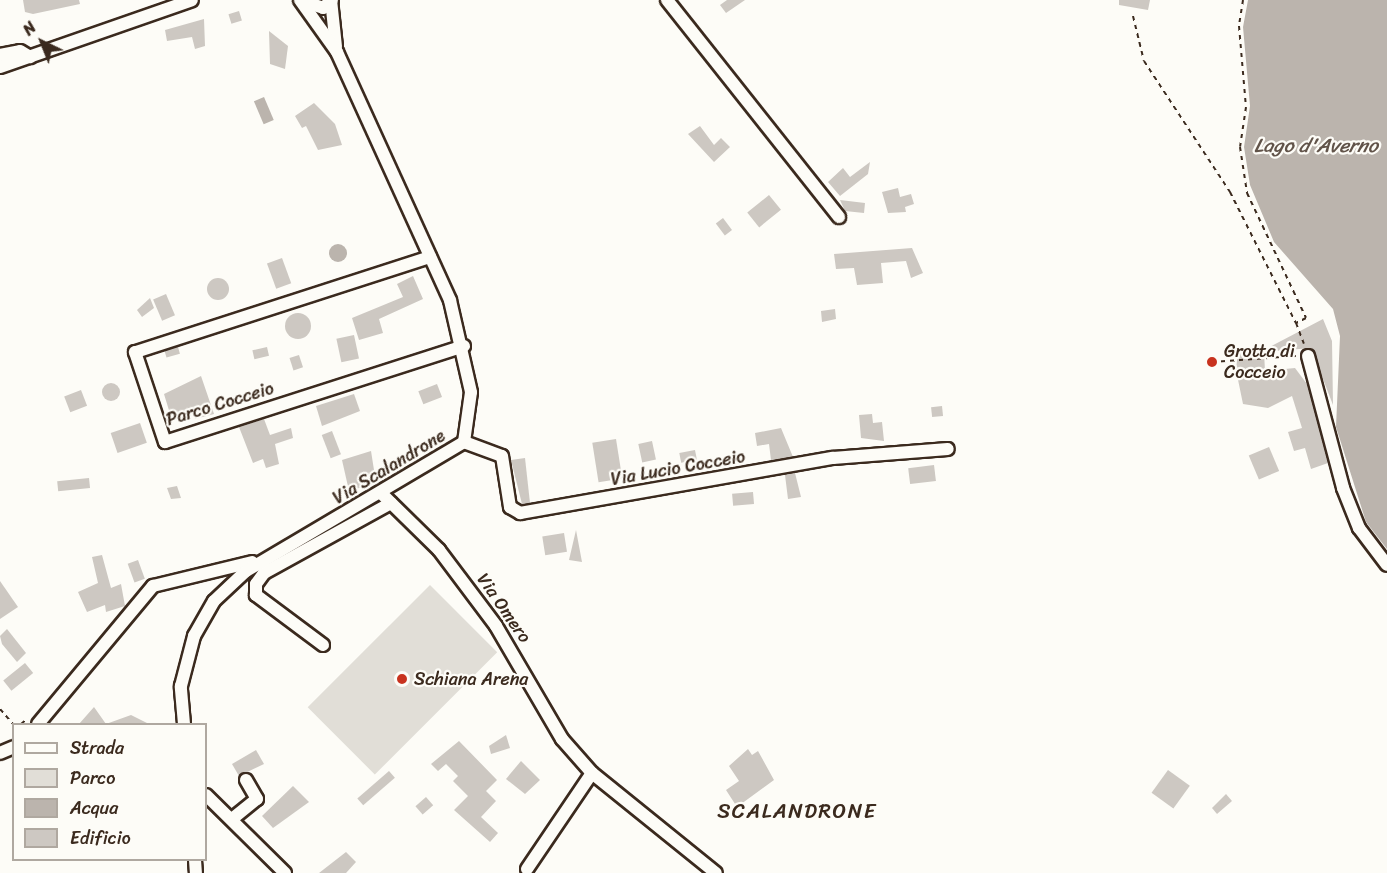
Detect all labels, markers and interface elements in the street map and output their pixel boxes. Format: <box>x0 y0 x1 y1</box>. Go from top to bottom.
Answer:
north arrow <box>12 12 72 72</box>
text: N <box>15 14 43 43</box>
water label: Lago d'Averno <box>1254 133 1378 157</box>
place label: Grotta di Cocceio <box>1224 341 1295 384</box>
marker: Grotta di Cocceio <box>1205 355 1219 369</box>
street label: Parco Cocceio <box>163 377 277 431</box>
street label: Via Scalandrone <box>329 425 449 509</box>
street label: Via Lucio Cocceio <box>609 446 747 490</box>
street label: Via Omero <box>472 569 536 647</box>
place label: Schiana Arena <box>414 668 528 690</box>
marker: Schiana Arena <box>395 672 409 686</box>
legend <box>12 723 207 861</box>
text: Strada <box>70 732 124 764</box>
text: Parco <box>70 762 115 794</box>
text: Acqua <box>70 792 118 824</box>
district label: SCALANDRONE <box>717 798 877 824</box>
text: Edificio <box>70 822 131 854</box>

